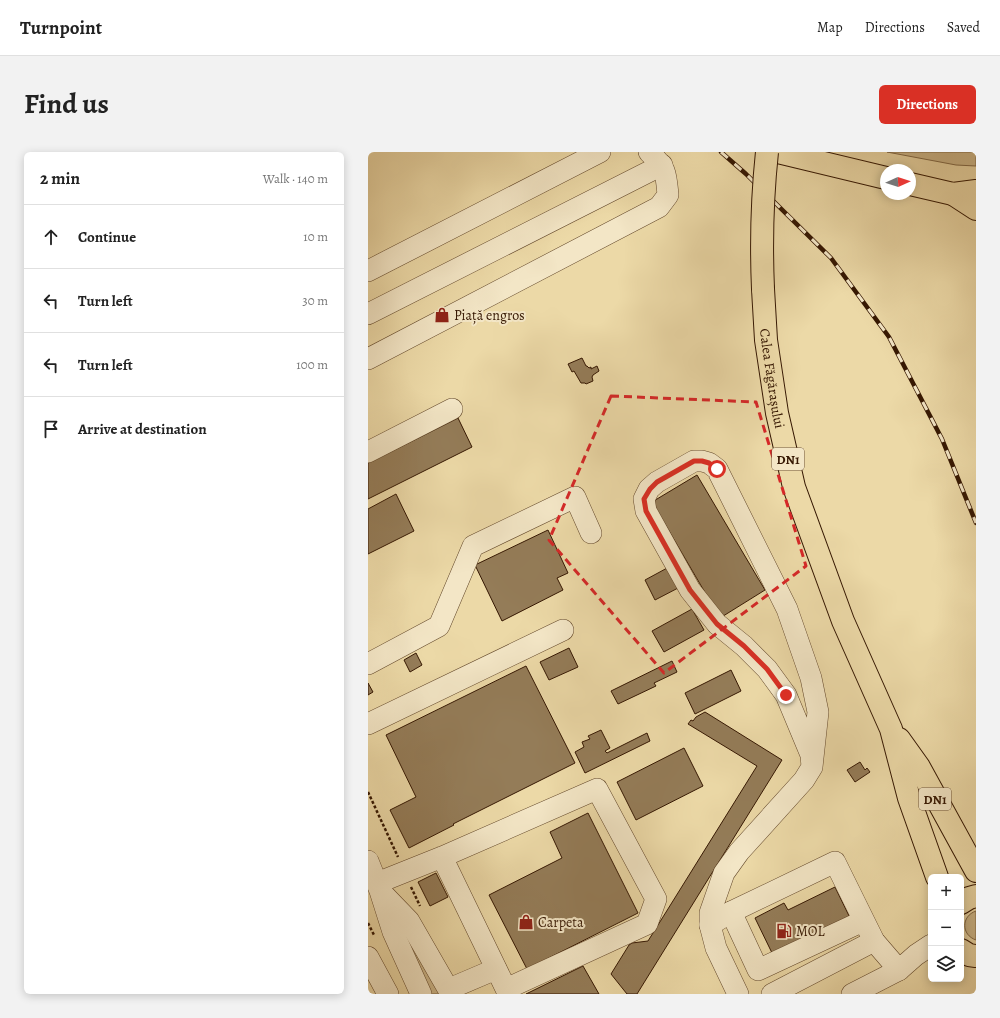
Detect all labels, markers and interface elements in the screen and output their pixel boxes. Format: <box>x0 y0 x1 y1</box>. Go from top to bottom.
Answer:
text: Turnpoint <box>20 15 102 41</box>
text: Map <box>817 18 843 37</box>
text: Directions <box>865 18 925 37</box>
text: Saved <box>947 18 980 37</box>
text: Find us <box>24 85 109 123</box>
button: Directions <box>879 85 976 124</box>
north arrow <box>880 164 916 200</box>
text: 2 min <box>40 167 80 190</box>
text: Walk · 140 m <box>263 170 328 187</box>
icon: ahead <box>40 226 62 248</box>
text: Continue <box>78 227 136 247</box>
text: 10 m <box>303 228 328 245</box>
icon: left <box>40 290 62 312</box>
text: Turn left <box>78 291 133 311</box>
text: 30 m <box>302 292 328 309</box>
shop icon: Piață engros <box>433 306 451 324</box>
place label: Piață engros <box>454 306 525 325</box>
street label: Calea Făgărașului <box>756 328 790 430</box>
icon: left <box>40 354 62 376</box>
text: Turn left <box>78 355 133 375</box>
text: 100 m <box>296 356 328 373</box>
icon: arrive <box>40 418 62 440</box>
text: Arrive at destination <box>78 419 207 439</box>
road number: DN1 <box>772 448 804 470</box>
route start <box>708 460 726 478</box>
route end <box>777 686 795 704</box>
road number: DN1 <box>919 788 951 810</box>
map controls <box>928 874 964 982</box>
button: + <box>928 874 964 910</box>
button: − <box>928 910 964 946</box>
shop icon: Carpeta <box>517 913 535 931</box>
place label: Carpeta <box>538 913 584 932</box>
fuel station icon: MOL <box>775 922 793 940</box>
place label: MOL <box>796 922 825 941</box>
button: layers <box>928 946 964 982</box>

